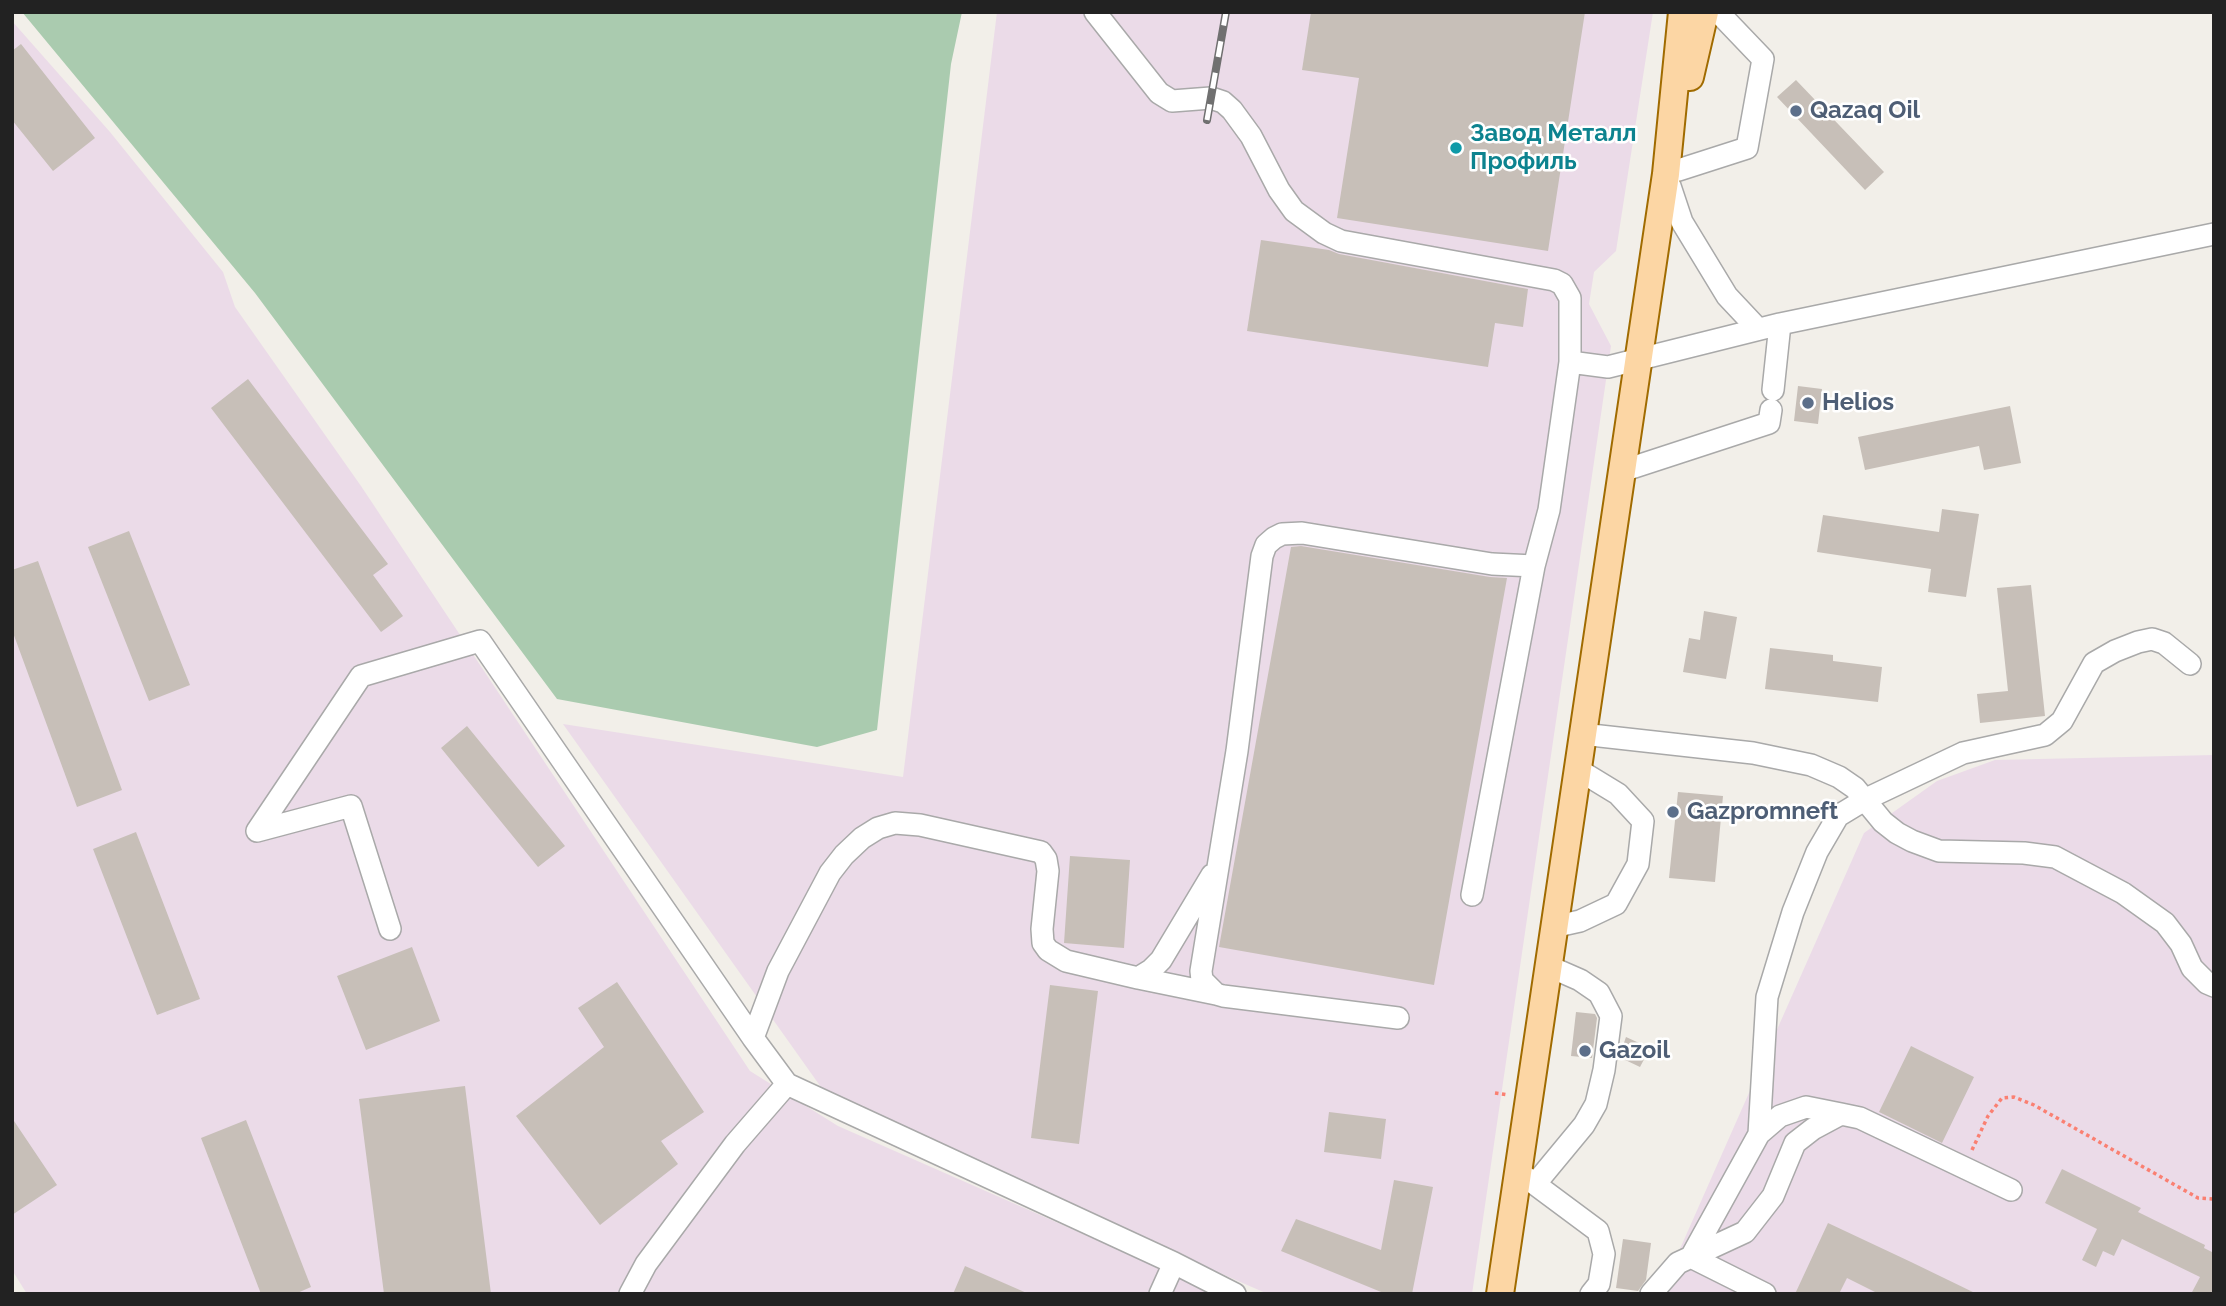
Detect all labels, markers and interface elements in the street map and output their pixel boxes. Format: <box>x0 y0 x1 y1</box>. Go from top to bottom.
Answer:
place label: Qazaq Oil <box>1810 97 1920 125</box>
marker: Qazaq Oil <box>1788 103 1804 119</box>
place label: Завод Металл Профиль <box>1470 120 1636 176</box>
marker: Завод Металл Профиль <box>1448 140 1464 156</box>
place label: Helios <box>1822 389 1894 417</box>
marker: Helios <box>1800 395 1816 411</box>
place label: Gazpromneft <box>1687 798 1838 826</box>
marker: Gazpromneft <box>1665 804 1681 820</box>
place label: Gazoil <box>1599 1037 1670 1065</box>
marker: Gazoil <box>1577 1043 1593 1059</box>

